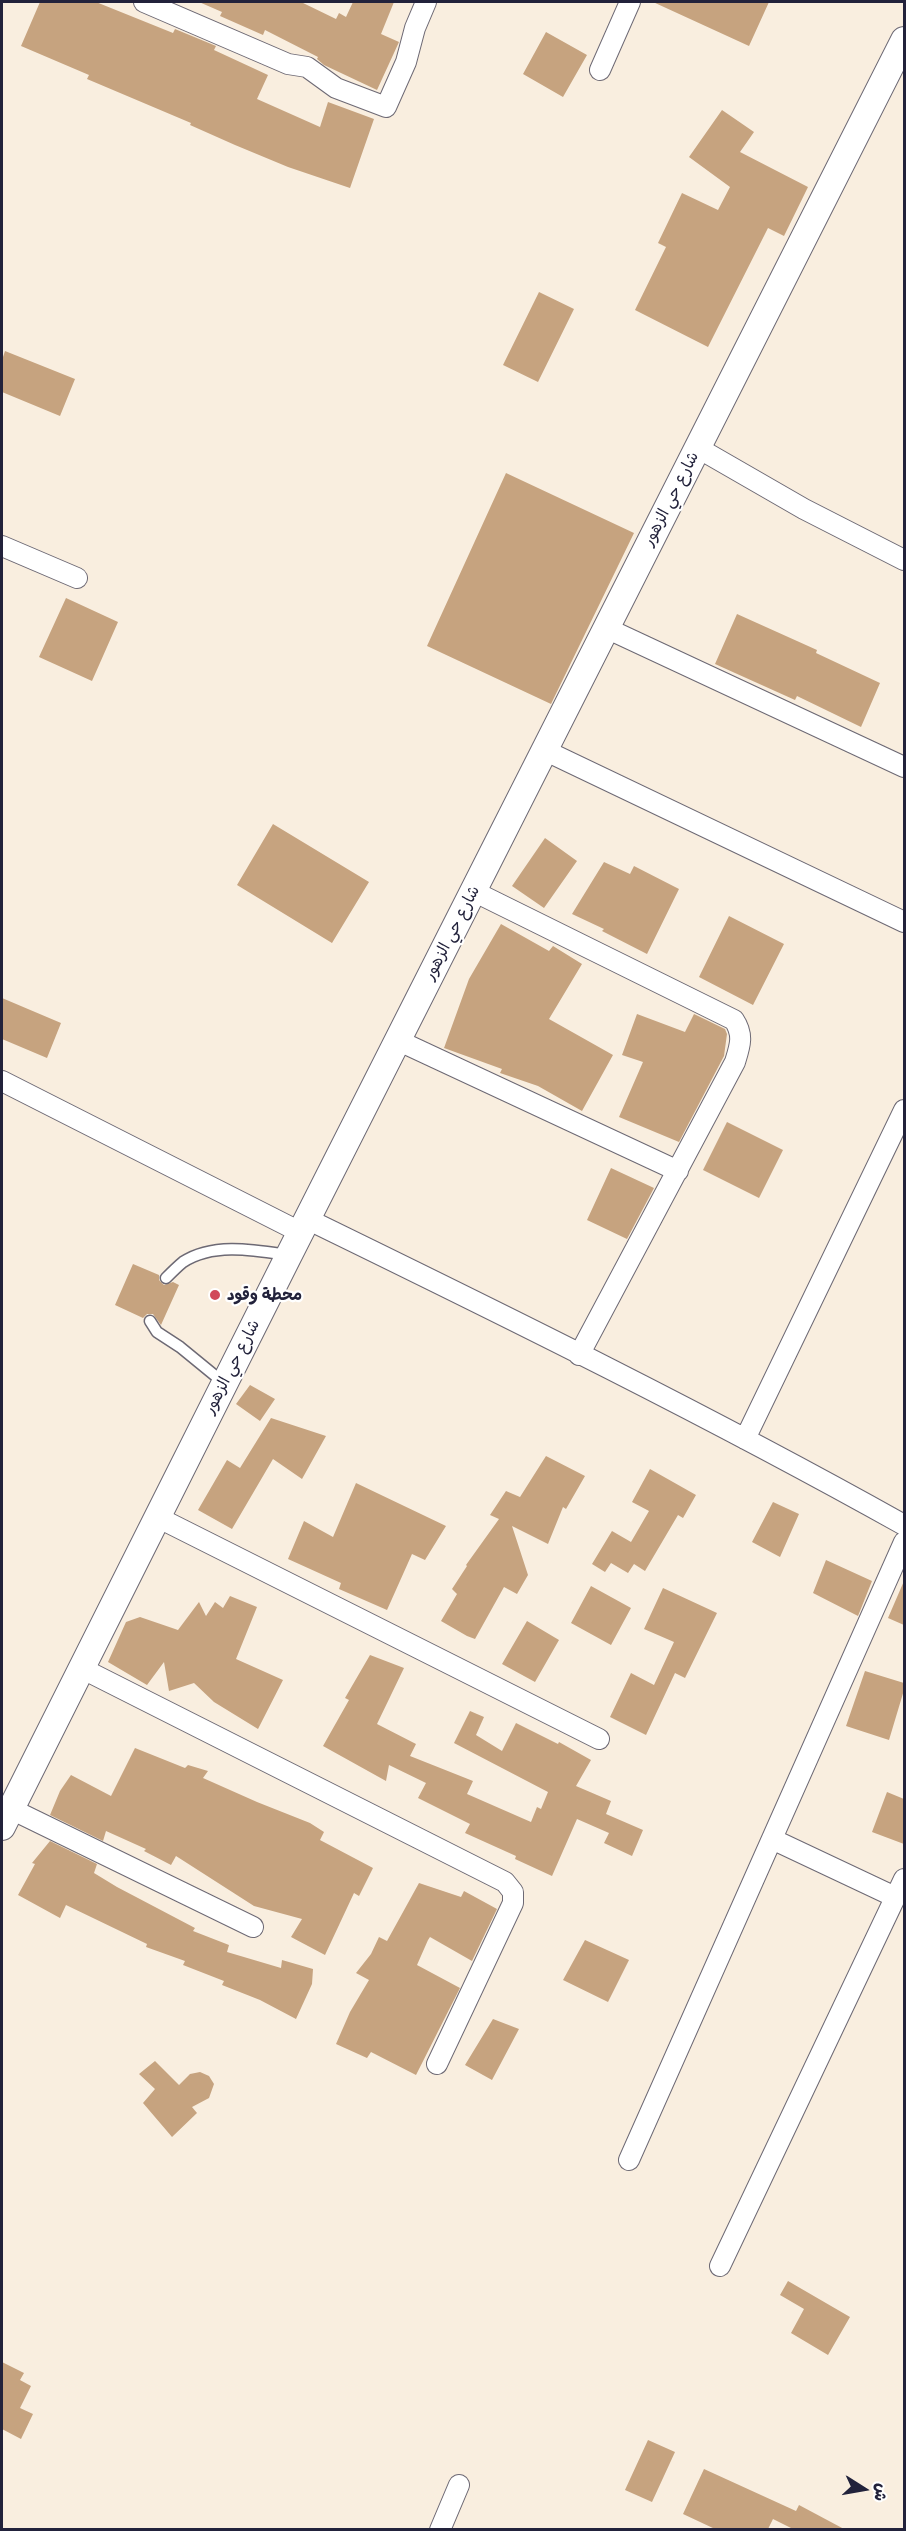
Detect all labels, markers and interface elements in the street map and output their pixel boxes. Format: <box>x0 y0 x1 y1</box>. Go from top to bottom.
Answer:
street label: شارع حي الزهور <box>639 448 703 550</box>
street label: شارع حي الزهور <box>420 882 484 984</box>
place label: محطة وقود <box>227 1285 302 1305</box>
marker: محطة وقود <box>208 1288 222 1302</box>
street label: شارع حي الزهور <box>200 1316 264 1418</box>
north arrow <box>834 2459 894 2519</box>
text: ش <box>870 2482 893 2503</box>

